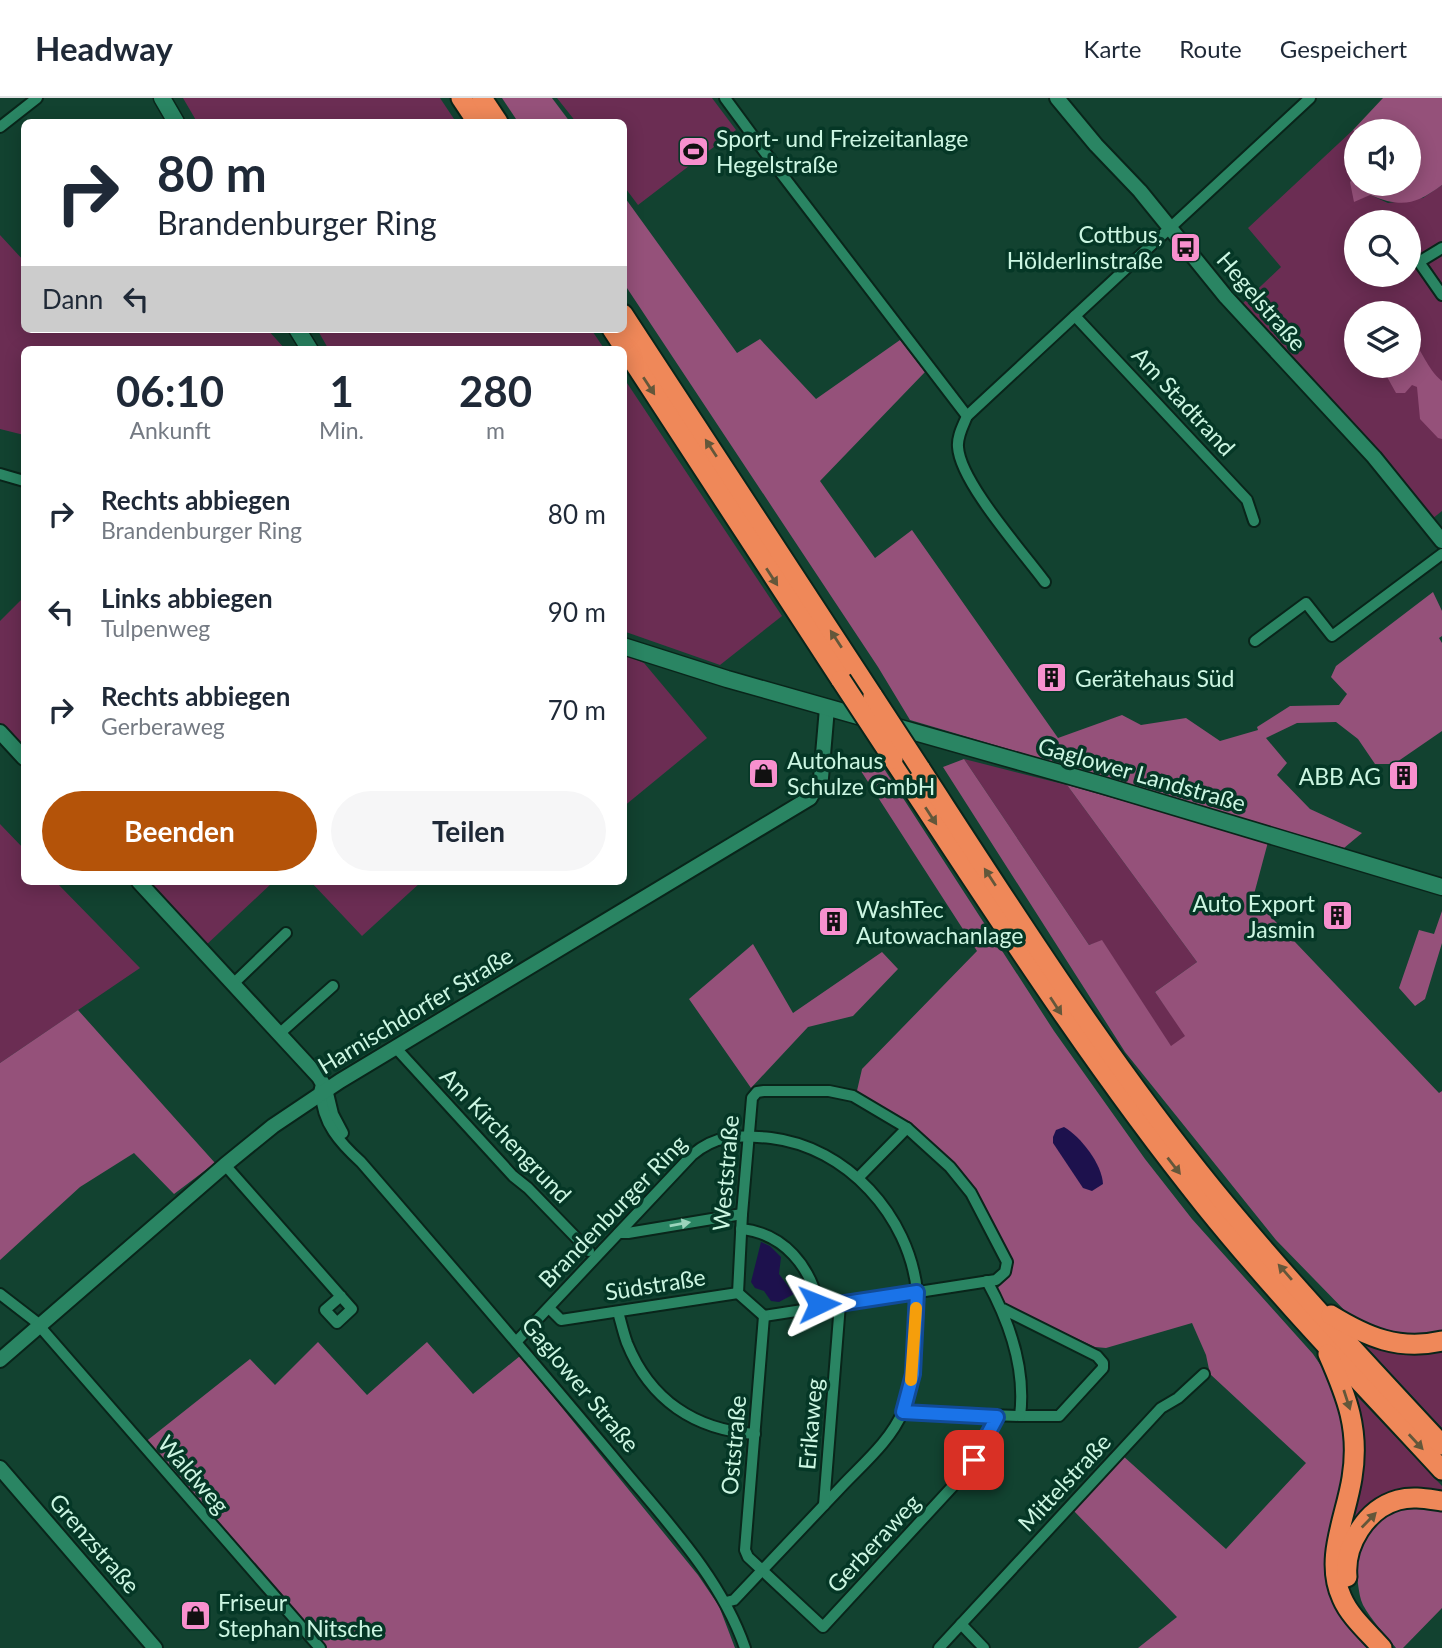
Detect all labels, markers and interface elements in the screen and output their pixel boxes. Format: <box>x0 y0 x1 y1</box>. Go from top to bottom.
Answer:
text: Headway <box>35 28 173 68</box>
text: Karte <box>1084 34 1141 63</box>
text: Route <box>1179 34 1242 63</box>
text: Gespeichert <box>1280 34 1407 63</box>
map controls <box>1344 119 1421 378</box>
button: sound <box>1344 119 1421 196</box>
place label: Sport- und Freizeitanlage Hegelstraße <box>716 124 968 178</box>
sports icon: Sport- und Freizeitanlage Hegelstraße <box>676 134 710 168</box>
text: 80 m <box>157 144 267 202</box>
icon: right <box>42 147 133 238</box>
text: Brandenburger Ring <box>157 203 437 242</box>
button: search <box>1344 210 1421 287</box>
place label: Cottbus, Hölderlinstraße <box>1007 220 1163 274</box>
bus stop icon: Cottbus, Hölderlinstraße <box>1169 230 1203 264</box>
street label: Hegelstraße <box>1211 246 1313 356</box>
icon: left <box>117 280 155 318</box>
text: Dann <box>42 283 103 315</box>
button: layers <box>1344 301 1421 378</box>
street label: Am Stadtrand <box>1127 341 1241 461</box>
text: 06:10 <box>116 366 224 416</box>
text: 1 <box>329 366 354 416</box>
text: 280 <box>459 366 532 416</box>
one-way arrow <box>642 376 655 396</box>
text: Ankunft <box>129 416 211 444</box>
text: Min. <box>319 416 364 444</box>
text: m <box>486 416 505 444</box>
one-way arrow <box>704 439 718 457</box>
text: Rechts abbiegen <box>101 484 290 516</box>
icon: right <box>42 495 80 533</box>
text: 80 m <box>548 498 606 530</box>
text: Brandenburger Ring <box>101 516 302 544</box>
one-way arrow <box>766 567 779 587</box>
text: Links abbiegen <box>101 582 273 614</box>
icon: left <box>42 593 80 631</box>
text: 90 m <box>548 596 606 628</box>
text: Tulpenweg <box>101 614 210 642</box>
one-way arrow <box>829 629 842 648</box>
building icon: Gerätehaus Süd <box>1035 661 1069 695</box>
place label: Gerätehaus Süd <box>1075 664 1235 692</box>
text: Rechts abbiegen <box>101 680 290 712</box>
icon: right <box>42 691 80 729</box>
text: 70 m <box>548 694 606 726</box>
text: Gerberaweg <box>101 712 225 740</box>
street label: Gaglower Landstraße <box>1035 731 1249 817</box>
place label: Autohaus Schulze GmbH <box>787 746 935 800</box>
shop icon: Autohaus Schulze GmbH <box>747 756 781 790</box>
building icon: ABB AG <box>1387 759 1421 793</box>
place label: ABB AG <box>1299 762 1381 790</box>
button: Beenden <box>42 791 317 871</box>
button: Teilen <box>331 791 606 871</box>
one-way arrow <box>924 806 937 825</box>
one-way arrow <box>984 867 997 887</box>
place label: Auto Export Jasmin <box>1192 889 1316 943</box>
place label: WashTec Autowachanlage <box>856 895 1023 949</box>
building icon: Auto Export Jasmin <box>1321 899 1355 933</box>
building icon: WashTec Autowachanlage <box>816 905 850 939</box>
street label: Harnischdorfer Straße <box>312 941 518 1079</box>
one-way arrow <box>1049 996 1062 1015</box>
street label: Am Kirchengrund <box>435 1062 577 1208</box>
street label: Weststraße <box>706 1114 744 1232</box>
street label: Brandenburger Ring <box>532 1129 692 1293</box>
one-way arrow <box>1167 1156 1182 1174</box>
one-way arrow <box>669 1218 691 1229</box>
street label: Südstraße <box>603 1262 707 1306</box>
one-way arrow <box>1277 1263 1293 1281</box>
position arrow <box>782 1267 856 1341</box>
street label: Gaglower Straße <box>516 1311 646 1457</box>
street label: Erikaweg <box>792 1377 828 1471</box>
one-way arrow <box>1342 1390 1353 1411</box>
street label: Oststraße <box>715 1394 751 1496</box>
street label: Mittelstraße <box>1012 1427 1116 1537</box>
street label: Waldweg <box>153 1429 236 1519</box>
pin <box>944 1430 1004 1490</box>
one-way arrow <box>1408 1433 1424 1451</box>
icon: arrive <box>955 1441 993 1479</box>
street label: Grenzstraße <box>44 1487 146 1599</box>
street label: Gerberaweg <box>821 1488 925 1598</box>
one-way arrow <box>1361 1512 1377 1528</box>
place label: Friseur Stephan Nitsche <box>218 1588 383 1642</box>
shop icon: Friseur Stephan Nitsche <box>178 1598 212 1632</box>

